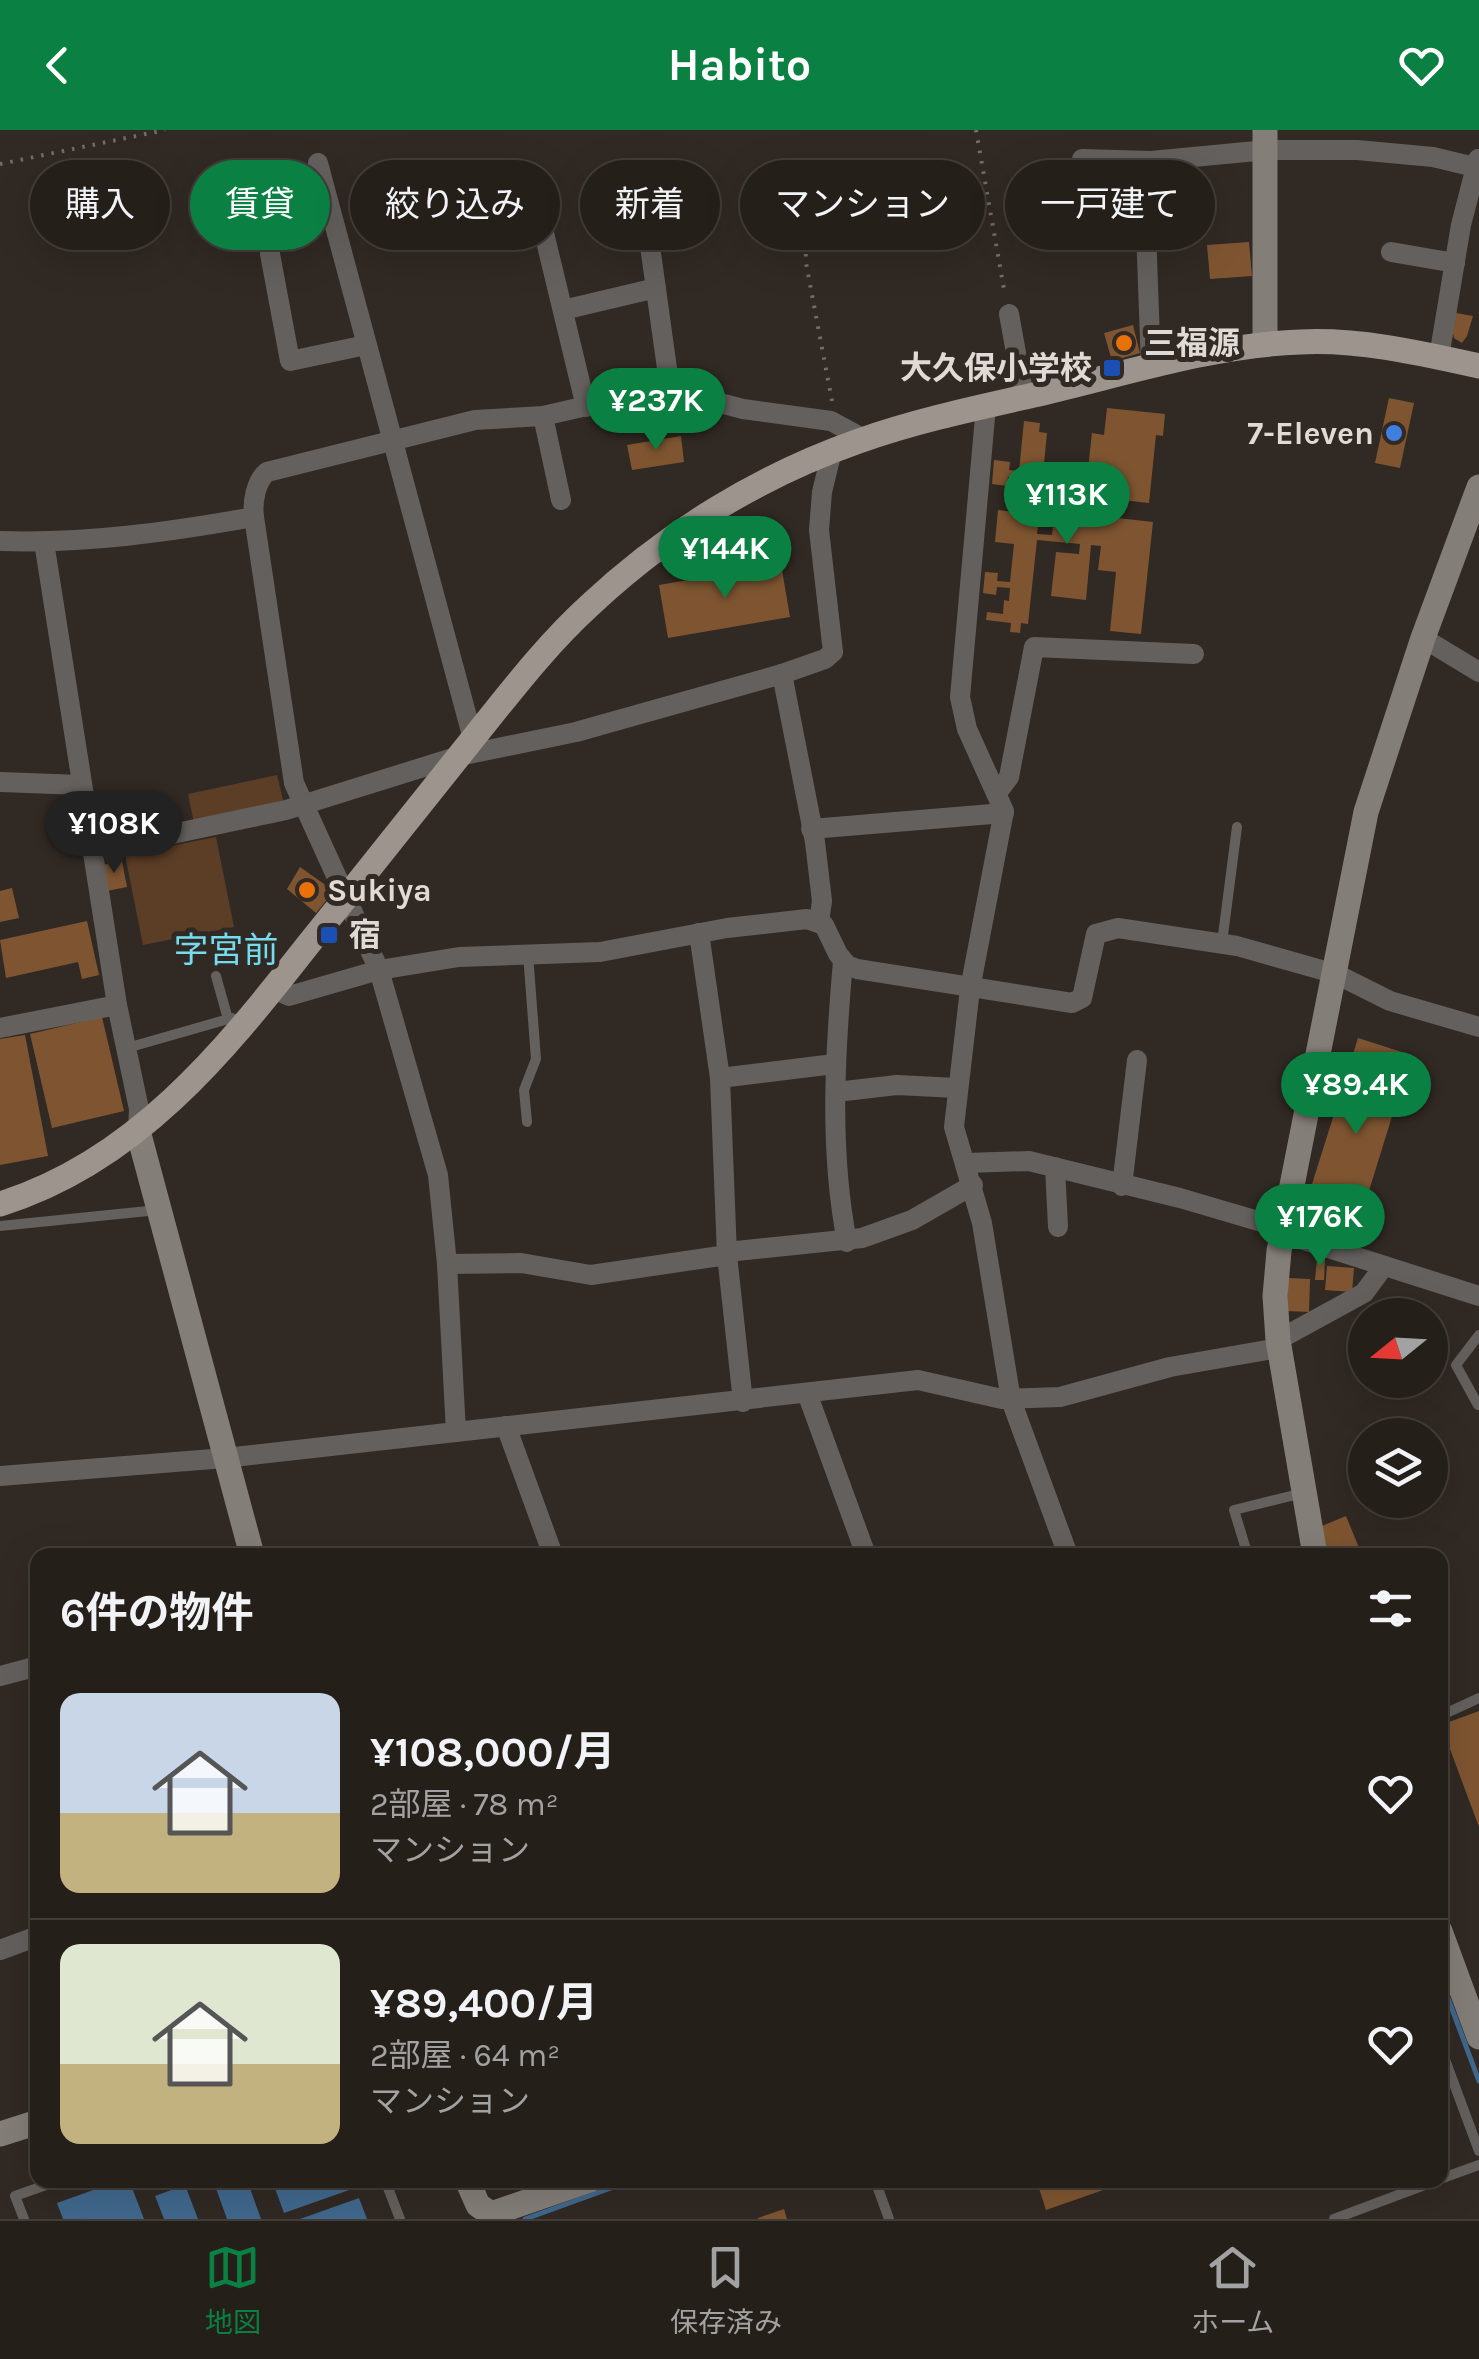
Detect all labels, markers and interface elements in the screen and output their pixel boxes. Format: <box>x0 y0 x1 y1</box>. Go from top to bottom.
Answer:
icon: back <box>30 38 85 93</box>
icon: heart <box>1394 38 1449 93</box>
text: Habito <box>668 39 811 91</box>
chip: 購入 <box>30 160 170 250</box>
chip: 賃貸 <box>190 160 330 250</box>
chip: 絞り込み <box>350 160 560 250</box>
chip: 新着 <box>580 160 720 250</box>
chip: マンション <box>740 160 985 250</box>
chip: 一戸建て <box>1005 160 1215 250</box>
place label: 三福源 <box>1144 325 1240 362</box>
marker: 三福源 <box>1113 332 1135 354</box>
place label: 大久保小学校 <box>900 350 1092 387</box>
marker: 大久保小学校 <box>1101 357 1123 379</box>
pin: ¥237K <box>586 368 726 453</box>
text: ¥237K <box>609 382 703 419</box>
place label: 7-Eleven <box>1247 415 1374 452</box>
marker: 7-Eleven <box>1383 422 1405 444</box>
pin: ¥113K <box>997 462 1137 547</box>
text: ¥113K <box>1026 476 1108 513</box>
pin: ¥144K <box>655 516 795 601</box>
text: ¥144K <box>680 530 770 567</box>
pin: ¥108K <box>44 791 184 876</box>
text: ¥108K <box>68 805 160 842</box>
place label: Sukiya <box>327 872 432 909</box>
marker: Sukiya <box>296 879 318 901</box>
place label: 宿 <box>349 917 381 954</box>
marker: 宿 <box>318 924 340 946</box>
district label: 字宮前 <box>173 930 279 971</box>
pin: ¥89.4K <box>1275 1052 1437 1137</box>
text: ¥89.4K <box>1303 1066 1409 1103</box>
pin: ¥176K <box>1250 1184 1390 1269</box>
text: ¥176K <box>1277 1198 1363 1235</box>
north arrow <box>1348 1298 1448 1398</box>
map controls <box>1348 1298 1448 1518</box>
button: layers <box>1348 1418 1448 1518</box>
icon: filters <box>1363 1581 1418 1636</box>
text: 6件の物件 <box>60 1588 254 1638</box>
text: ¥108,000/月 <box>370 1727 615 1777</box>
icon: home <box>140 1733 260 1853</box>
icon: heart <box>1363 1766 1418 1821</box>
text: 2部屋 · 78 m² <box>370 1786 559 1823</box>
text: マンション <box>370 1832 530 1869</box>
text: ¥89,400/月 <box>370 1978 598 2028</box>
icon: home <box>140 1984 260 2104</box>
icon: heart <box>1363 2017 1418 2072</box>
text: 2部屋 · 64 m² <box>370 2037 560 2074</box>
text: マンション <box>370 2083 530 2120</box>
tab: 地図 <box>205 2240 261 2340</box>
tab: 保存済み <box>670 2240 782 2340</box>
tab: ホーム <box>1191 2240 1274 2340</box>

